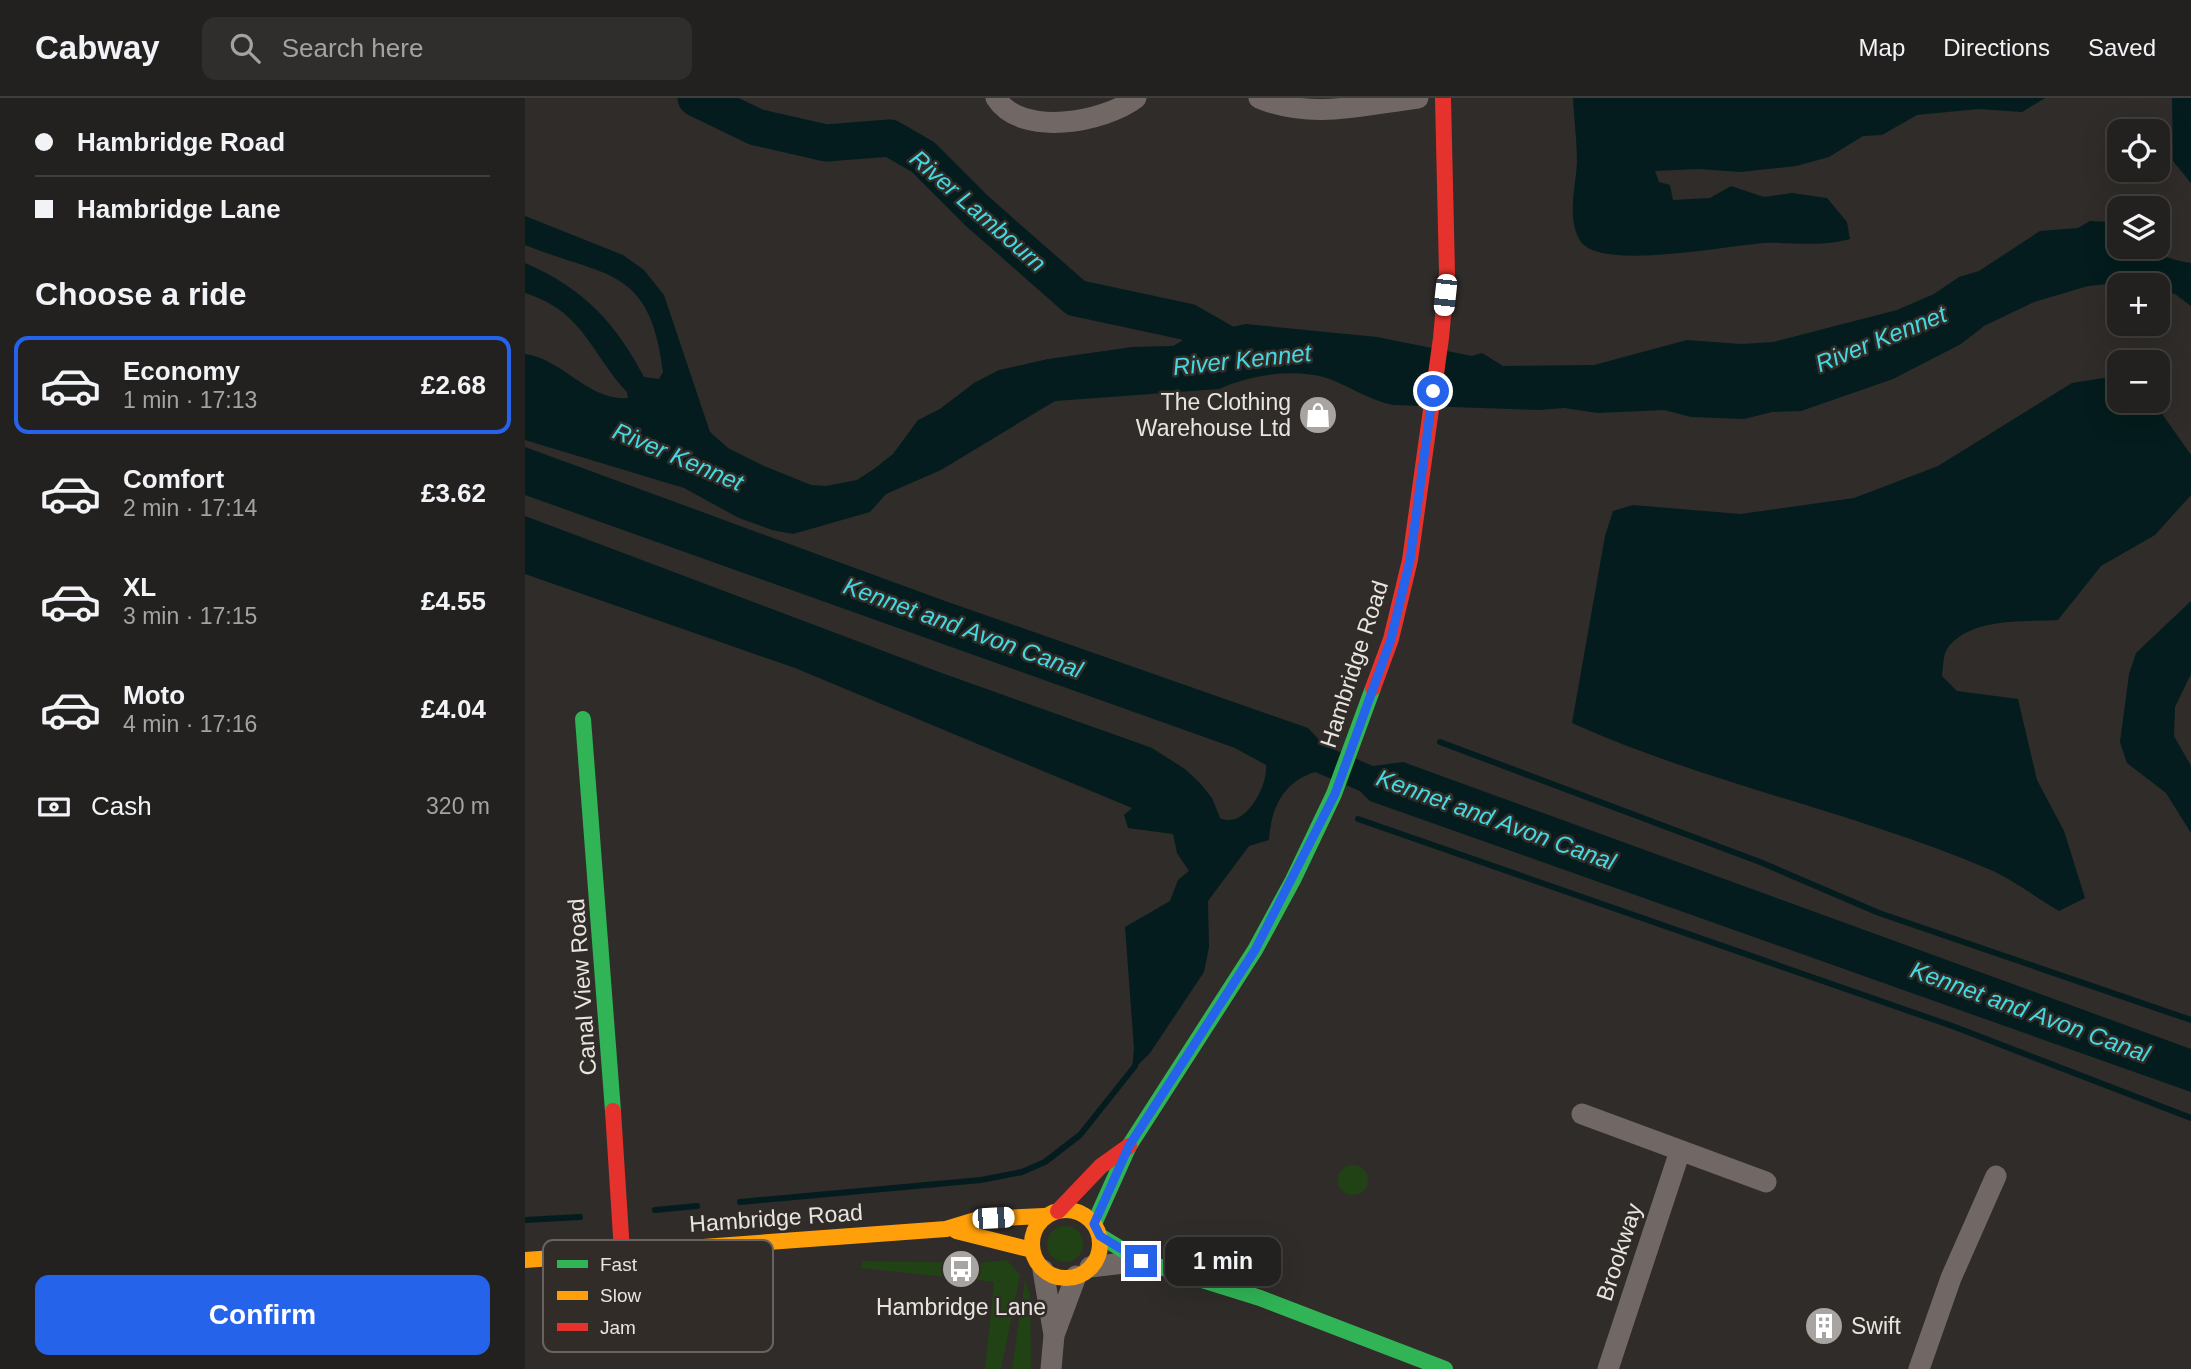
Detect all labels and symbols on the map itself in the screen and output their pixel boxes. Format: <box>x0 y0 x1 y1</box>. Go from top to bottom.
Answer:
water label: River Lambourn <box>905 144 1052 277</box>
car <box>1433 273 1458 317</box>
water label: River Kennet <box>1811 300 1951 377</box>
water label: River Kennet <box>1172 339 1314 380</box>
route start <box>1417 375 1449 407</box>
place label: The Clothing Warehouse Ltd <box>1136 389 1291 441</box>
shop icon: The Clothing Warehouse Ltd <box>1297 394 1339 436</box>
water label: River Kennet <box>609 417 749 497</box>
water label: Kennet and Avon Canal <box>840 572 1087 684</box>
street label: Hambridge Road <box>1315 577 1393 751</box>
water label: Kennet and Avon Canal <box>1373 764 1620 876</box>
street label: Canal View Road <box>563 898 601 1076</box>
water label: Kennet and Avon Canal <box>1907 956 2154 1068</box>
street label: Hambridge Road <box>688 1199 864 1237</box>
street label: Brookway <box>1591 1199 1647 1304</box>
car <box>972 1206 1015 1230</box>
callout: 1 min <box>1165 1236 1281 1286</box>
legend <box>543 1240 773 1352</box>
route end <box>1125 1245 1157 1277</box>
bus stop icon: Hambridge Lane <box>940 1248 982 1290</box>
text: Fast <box>600 1254 638 1275</box>
text: Slow <box>600 1285 641 1306</box>
place label: Hambridge Lane <box>876 1294 1046 1320</box>
building icon: Swift <box>1803 1305 1845 1347</box>
place label: Swift <box>1851 1313 1901 1339</box>
text: Jam <box>600 1317 636 1338</box>

